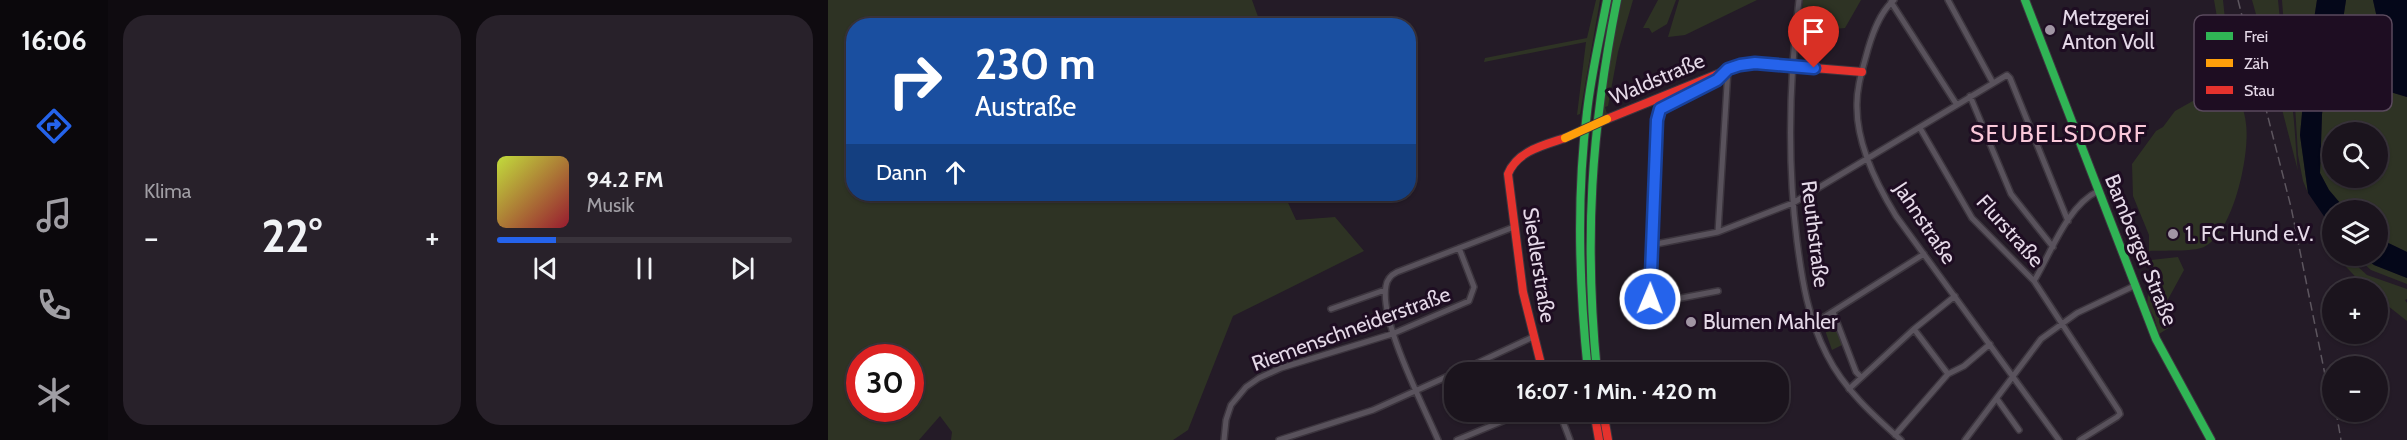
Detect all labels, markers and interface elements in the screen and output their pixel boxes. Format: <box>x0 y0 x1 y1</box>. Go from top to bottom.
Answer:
place label: Metzgerei Anton Voll <box>2062 5 2155 54</box>
pin <box>1788 6 1839 68</box>
icon: arrive <box>1797 15 1830 48</box>
legend <box>2194 15 2392 111</box>
marker: Metzgerei Anton Voll <box>2043 23 2057 37</box>
text: 16:06 <box>21 24 87 57</box>
text: Frei <box>2244 27 2268 46</box>
text: 230 m <box>975 38 1095 90</box>
icon: right <box>876 42 954 120</box>
street label: Waldstraße <box>1606 47 1708 110</box>
text: Zäh <box>2244 54 2269 73</box>
text: Stau <box>2244 81 2275 100</box>
text: Austraße <box>975 90 1076 123</box>
icon: directions <box>33 105 75 147</box>
district label: SEUBELSDORF <box>1970 119 2148 148</box>
map controls <box>2322 122 2388 422</box>
button: search <box>2322 122 2388 188</box>
icon: ahead <box>939 156 972 189</box>
text: Dann <box>876 159 927 186</box>
text: 94.2 FM <box>587 166 664 193</box>
street label: Bamberger Straße <box>2100 171 2183 329</box>
street label: Jahnstraße <box>1888 176 1962 269</box>
text: Klima <box>144 179 191 203</box>
street label: Reuthstraße <box>1797 179 1834 289</box>
street label: Flurstraße <box>1971 189 2049 272</box>
text: Musik <box>587 193 634 217</box>
icon: music <box>33 194 75 236</box>
button: layers <box>2322 200 2388 266</box>
street label: Siedlerstraße <box>1518 206 1561 325</box>
text: 22° <box>261 209 322 263</box>
text: − <box>144 217 159 257</box>
text: + <box>425 217 440 257</box>
place label: 1. FC Hund e.V. <box>2185 221 2314 246</box>
marker: 1. FC Hund e.V. <box>2166 227 2180 241</box>
icon: previous <box>529 252 562 285</box>
icon: pause <box>628 252 661 285</box>
icon: next <box>726 252 759 285</box>
position arrow <box>1618 267 1682 331</box>
button: + <box>2322 278 2388 344</box>
street label: Riemenschneiderstraße <box>1248 281 1454 376</box>
icon: phone <box>33 284 75 326</box>
place label: Blumen Mahler <box>1703 309 1838 334</box>
marker: Blumen Mahler <box>1684 315 1698 329</box>
speed limit sign: 30 <box>846 344 924 422</box>
button: − <box>2322 356 2388 422</box>
icon: climate <box>33 374 75 416</box>
text: 16:07 · 1 Min. · 420 m <box>1516 378 1717 405</box>

